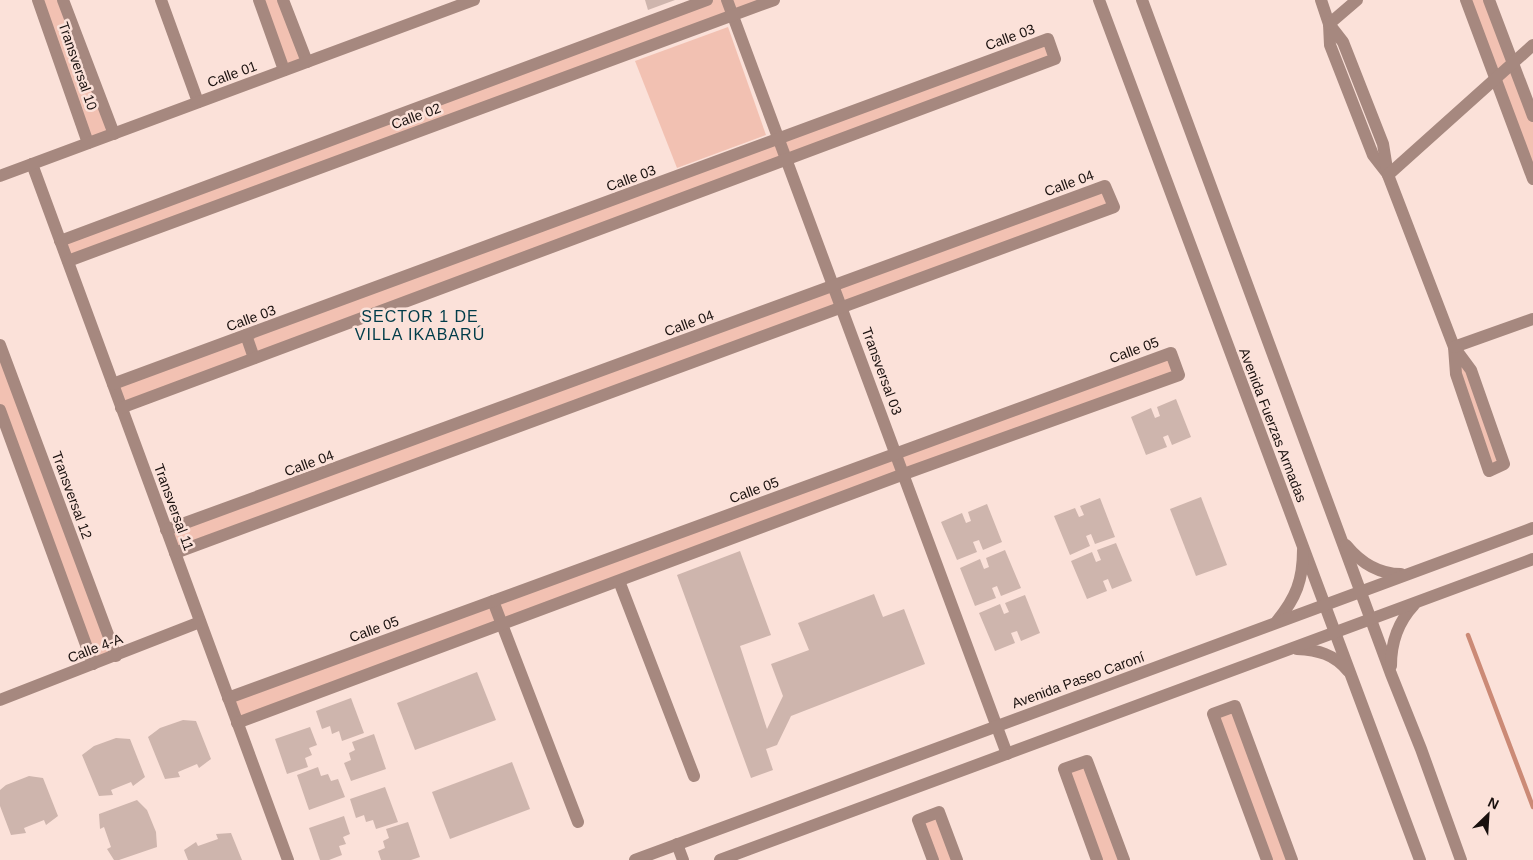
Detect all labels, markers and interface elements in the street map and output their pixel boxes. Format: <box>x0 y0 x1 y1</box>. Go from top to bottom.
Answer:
street label: Transversal 10 <box>55 20 101 112</box>
street label: Calle 03 <box>983 21 1037 53</box>
street label: Calle 01 <box>205 58 259 90</box>
street label: Calle 02 <box>389 100 443 132</box>
street label: Calle 03 <box>604 162 658 194</box>
street label: Calle 04 <box>1042 167 1096 199</box>
street label: Calle 03 <box>224 302 278 334</box>
street label: Calle 04 <box>662 307 716 339</box>
district label: SECTOR 1 DE VILLA IKABARÚ <box>355 308 485 343</box>
street label: Transversal 03 <box>859 325 905 417</box>
street label: Calle 05 <box>1107 334 1161 366</box>
street label: Avenida Fuerzas Armadas <box>1236 346 1310 504</box>
street label: Calle 04 <box>282 447 336 479</box>
street label: Transversal 12 <box>49 449 95 541</box>
street label: Transversal 11 <box>151 461 197 553</box>
street label: Calle 05 <box>727 474 781 506</box>
street label: Calle 05 <box>347 613 401 645</box>
street label: Calle 4-A <box>65 630 125 666</box>
street label: Avenida Paseo Caroní <box>1010 649 1147 711</box>
north arrow <box>1463 790 1513 840</box>
text: N <box>1486 794 1501 813</box>

